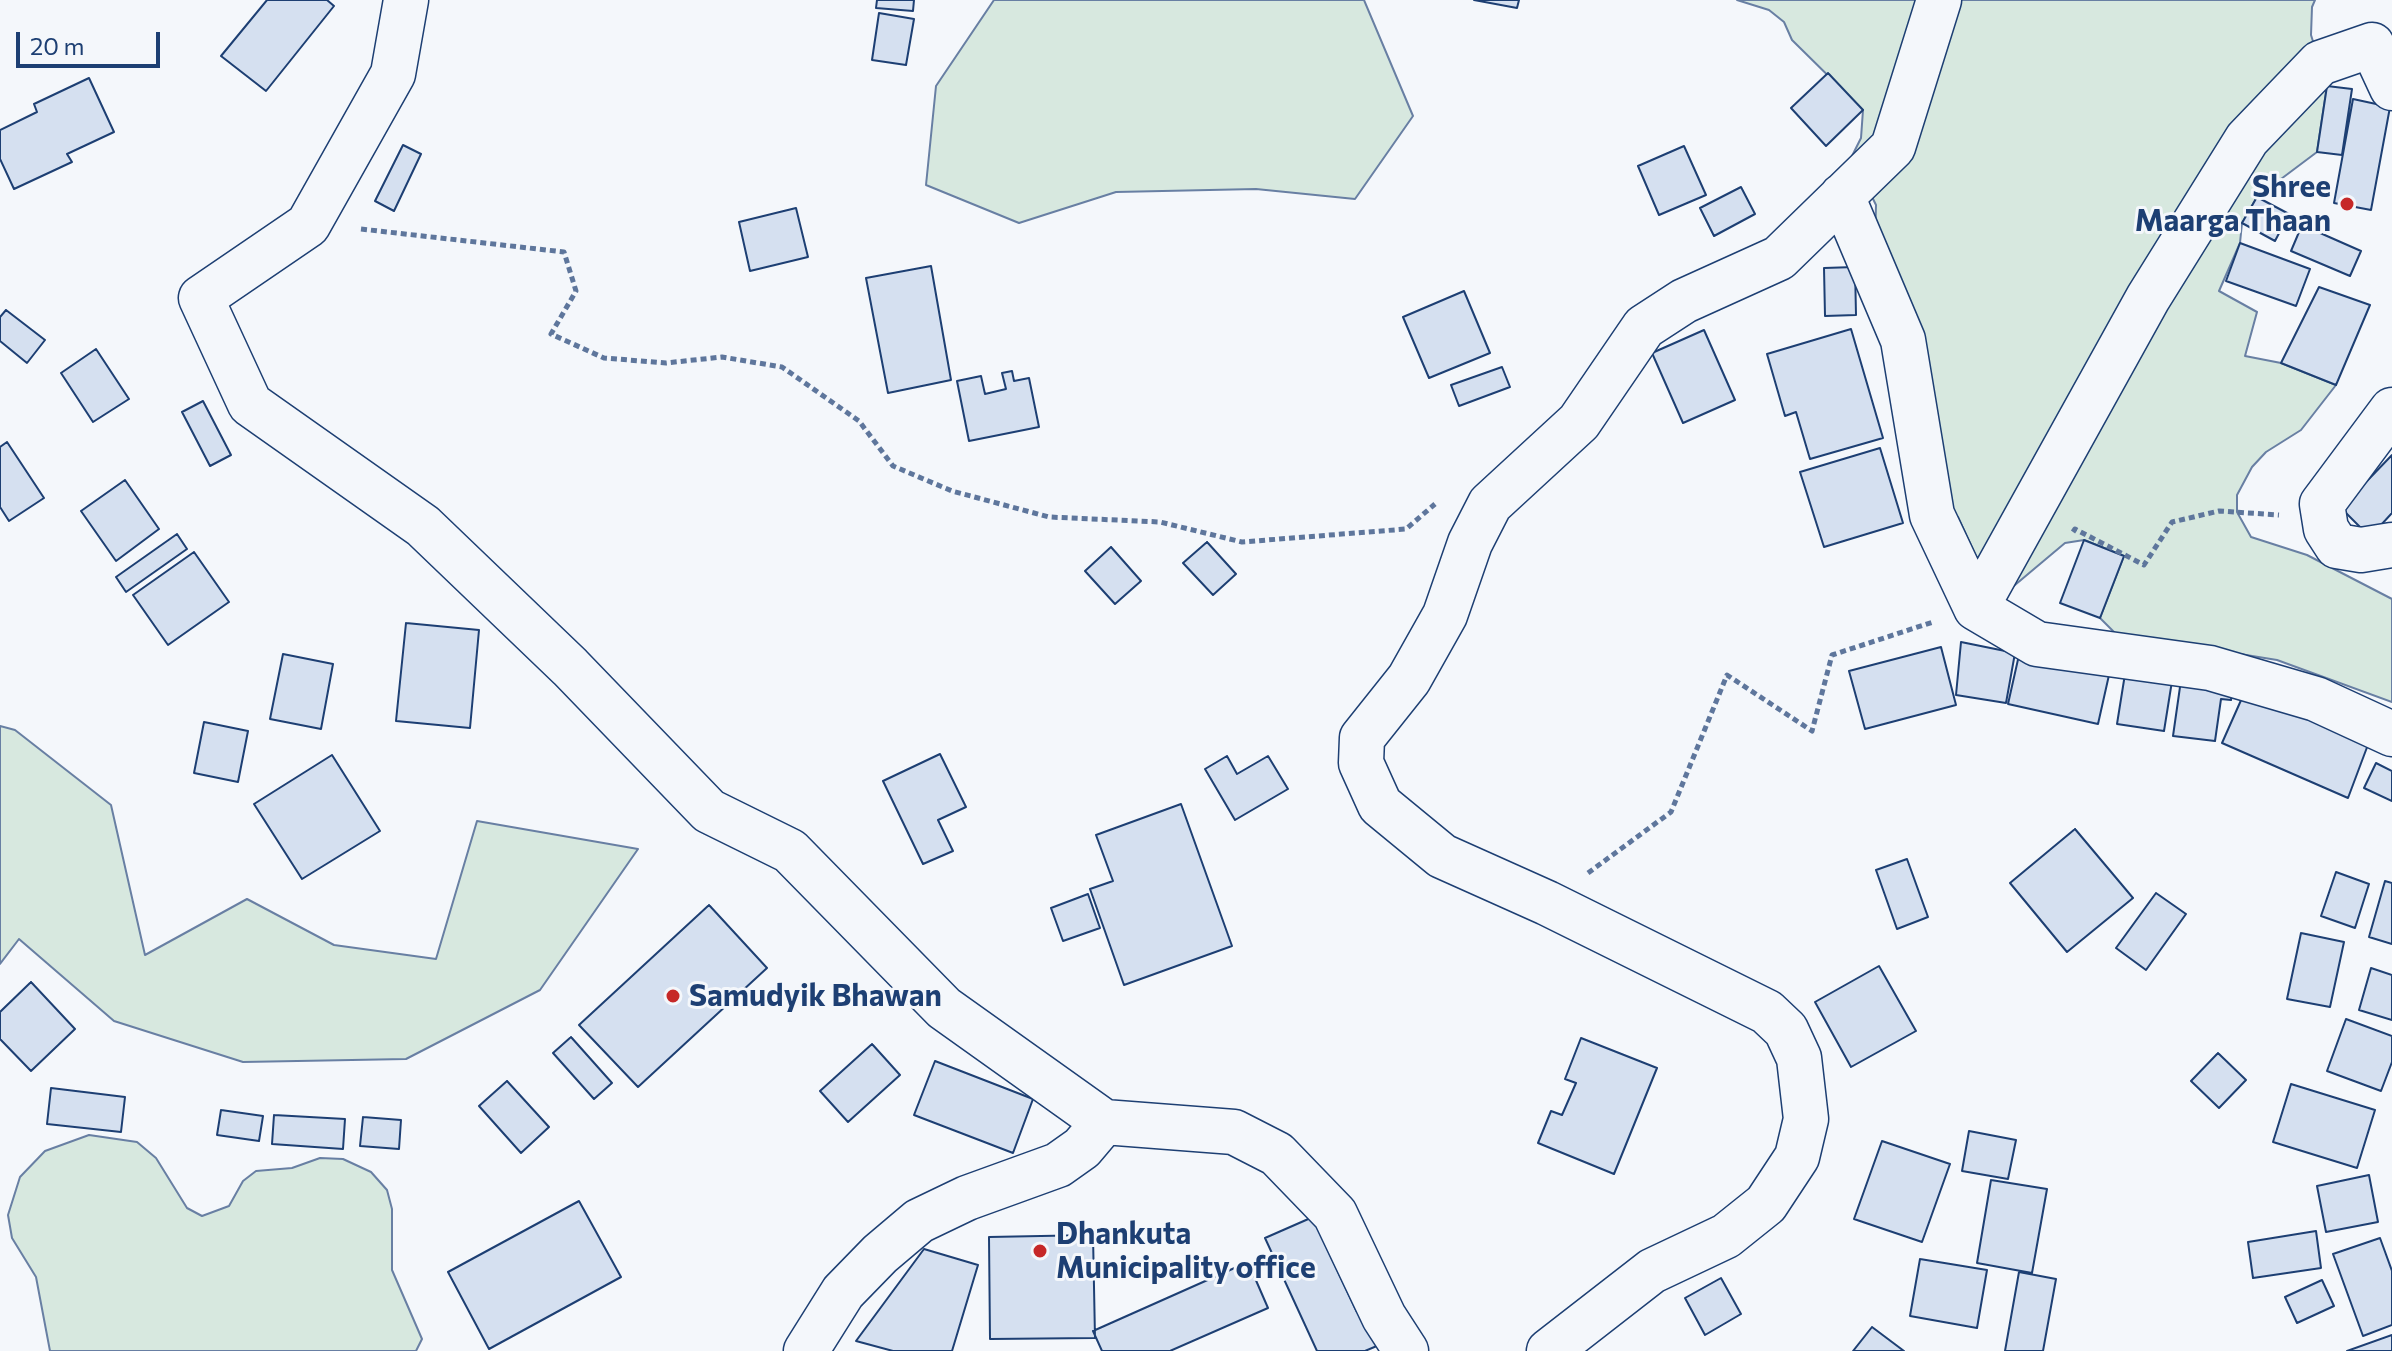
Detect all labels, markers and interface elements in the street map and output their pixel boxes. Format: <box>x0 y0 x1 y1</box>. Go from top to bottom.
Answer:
scale bar <box>20 16 164 66</box>
text: 20 m <box>30 31 84 60</box>
place label: Shree Maarga Thaan <box>2135 169 2331 240</box>
marker: Shree Maarga Thaan <box>2338 195 2356 213</box>
place label: Samudyik Bhawan <box>689 978 942 1014</box>
marker: Samudyik Bhawan <box>664 987 682 1005</box>
place label: Dhankuta Municipality office <box>1056 1216 1316 1286</box>
marker: Dhankuta Municipality office <box>1031 1242 1049 1260</box>

